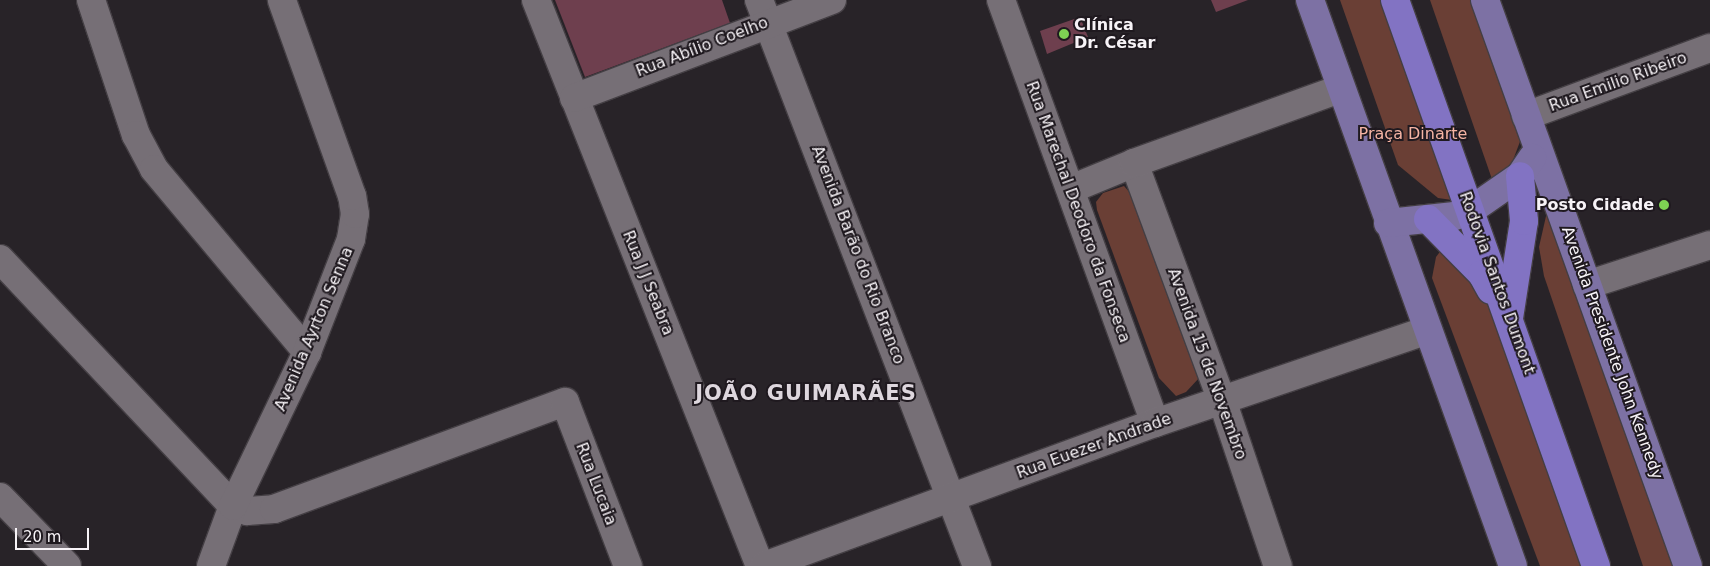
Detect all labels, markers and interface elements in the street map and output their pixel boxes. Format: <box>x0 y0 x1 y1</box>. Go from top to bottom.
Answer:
street label: Rua Abílio Coelho <box>633 13 771 81</box>
place label: Clínica Dr. César <box>1074 15 1155 53</box>
marker: Clínica Dr. César <box>1058 28 1070 40</box>
street label: Rua Emilio Ribeiro <box>1546 48 1690 116</box>
street label: Rua Marechal Deodoro da Fonseca <box>1022 79 1134 345</box>
park label: Praça Dinarte <box>1359 124 1467 144</box>
street label: Avenida Barão do Rio Branco <box>807 143 909 367</box>
street label: Rodovia Santos Dumont <box>1455 189 1539 377</box>
place label: Posto Cidade <box>1536 195 1654 215</box>
marker: Posto Cidade <box>1658 199 1670 211</box>
street label: Avenida Presidente John Kennedy <box>1557 224 1667 482</box>
street label: Rua J J Seabra <box>618 228 678 338</box>
street label: Avenida Ayrton Senna <box>271 244 357 414</box>
street label: Avenida 15 de Novembro <box>1163 266 1251 462</box>
district label: JOÃO GUIMARÃES <box>693 380 919 406</box>
street label: Rua Euezer Andrade <box>1014 409 1174 483</box>
street label: Rua Lucaia <box>571 440 621 528</box>
scale bar <box>18 518 91 550</box>
text: 20 m <box>23 528 61 546</box>

